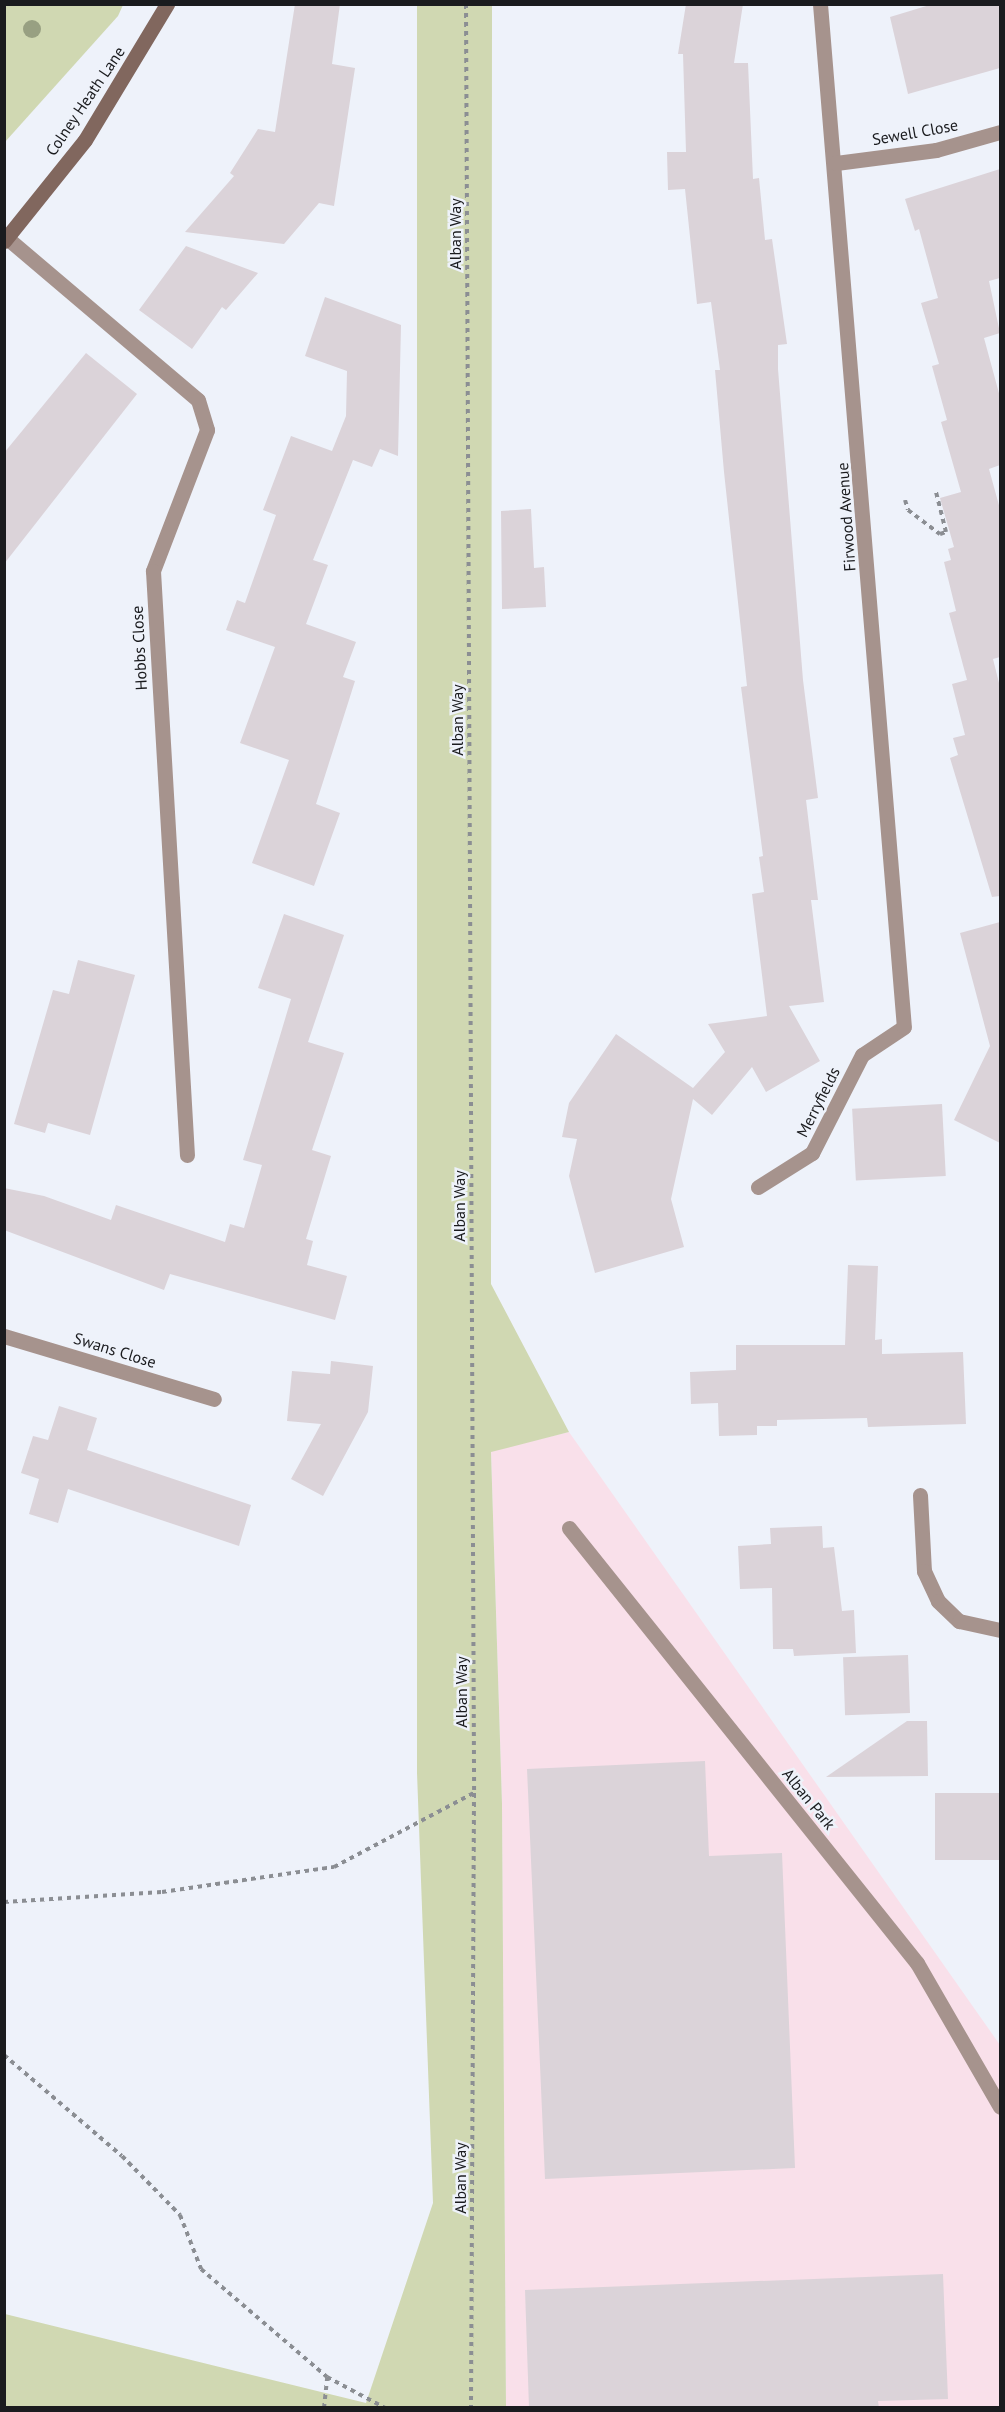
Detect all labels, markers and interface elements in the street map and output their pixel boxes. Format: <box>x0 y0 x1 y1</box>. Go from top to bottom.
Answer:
street label: Colney Heath Lane <box>41 43 129 159</box>
street label: Sewell Close <box>870 115 960 149</box>
street label: Alban Way <box>445 198 465 270</box>
street label: Firwood Avenue <box>833 462 859 572</box>
street label: Hobbs Close <box>127 605 151 691</box>
street label: Alban Way <box>447 684 467 756</box>
street label: Merryfields <box>792 1064 844 1140</box>
street label: Alban Way <box>449 1170 469 1242</box>
street label: Swans Close <box>71 1328 159 1372</box>
street label: Alban Way <box>451 1656 471 1728</box>
street label: Alban Park <box>779 1765 839 1833</box>
street label: Alban Way <box>450 2142 470 2214</box>

